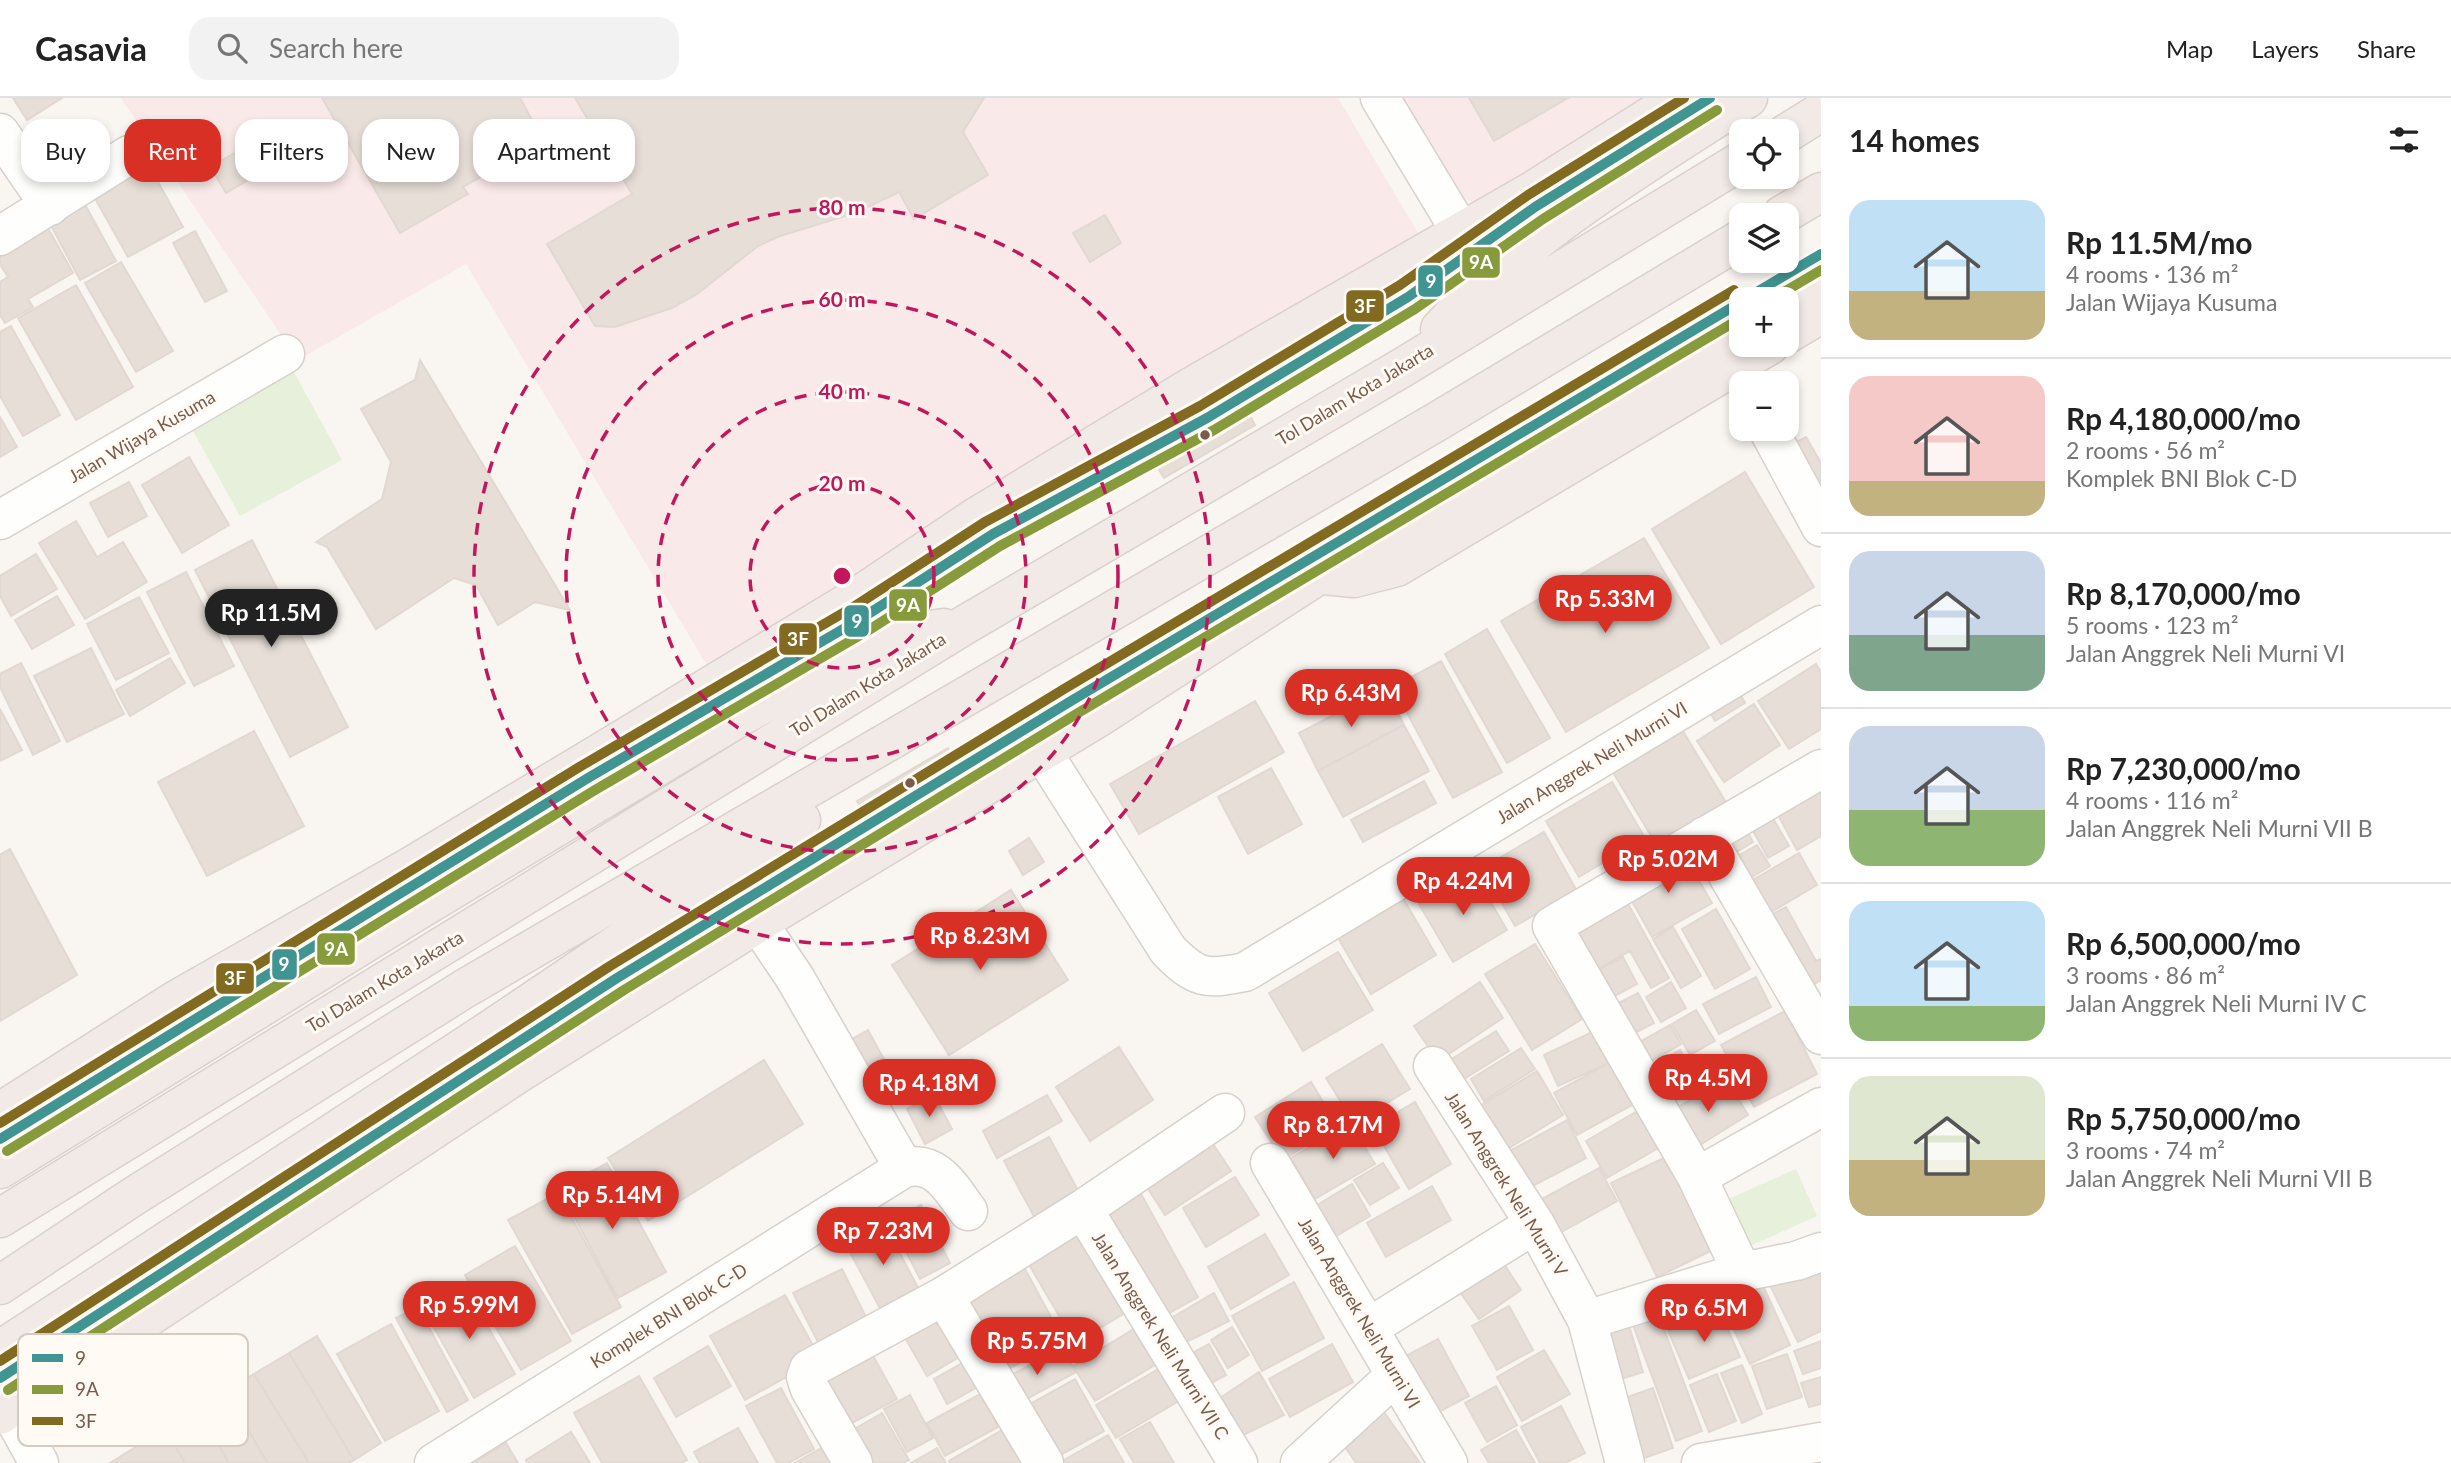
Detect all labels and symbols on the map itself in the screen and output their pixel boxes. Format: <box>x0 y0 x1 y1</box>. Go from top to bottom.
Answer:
text: 80 m <box>818 194 866 219</box>
line badge: 9A <box>1461 246 1501 279</box>
text: 9A <box>1469 250 1494 273</box>
line badge: 9 <box>1417 264 1444 298</box>
text: 9 <box>1425 269 1437 292</box>
text: 60 m <box>818 286 866 311</box>
line badge: 3F <box>1345 289 1385 323</box>
text: 3F <box>1354 294 1376 317</box>
street label: Tol Dalam Kota Jakarta <box>1272 338 1437 450</box>
text: 40 m <box>818 378 866 403</box>
street label: Jalan Wijaya Kusuma <box>64 385 219 487</box>
unlabelled marker <box>1198 428 1212 442</box>
text: 20 m <box>818 470 866 495</box>
centre of rings <box>830 564 854 588</box>
pin: Rp 5.33M <box>1533 575 1677 635</box>
line badge: 9A <box>888 588 928 622</box>
pin: Rp 11.5M <box>199 589 343 649</box>
text: 9A <box>896 593 921 616</box>
line badge: 9 <box>843 604 870 638</box>
text: 9 <box>851 609 863 632</box>
line badge: 3F <box>778 622 818 656</box>
street label: Tol Dalam Kota Jakarta <box>786 627 949 741</box>
text: 3F <box>787 627 809 650</box>
pin: Rp 6.43M <box>1279 670 1423 729</box>
street label: Jalan Anggrek Neli Murni VI <box>1492 696 1691 828</box>
unlabelled marker <box>903 776 917 790</box>
pin: Rp 5.02M <box>1596 836 1740 895</box>
pin: Rp 4.24M <box>1391 858 1535 917</box>
pin: Rp 8.23M <box>908 912 1052 972</box>
street label: Tol Dalam Kota Jakarta <box>302 925 467 1037</box>
line badge: 9A <box>316 932 356 966</box>
text: 9A <box>324 937 349 960</box>
line badge: 9 <box>271 948 298 981</box>
text: 9 <box>278 952 290 975</box>
line badge: 3F <box>215 962 255 995</box>
text: 3F <box>224 966 246 989</box>
pin: Rp 4.5M <box>1643 1054 1773 1114</box>
pin: Rp 4.18M <box>857 1060 1001 1119</box>
street label: Jalan Anggrek Neli Murni V <box>1441 1087 1573 1281</box>
pin: Rp 8.17M <box>1261 1102 1405 1161</box>
pin: Rp 5.14M <box>540 1172 684 1231</box>
pin: Rp 7.23M <box>811 1208 955 1267</box>
street label: Jalan Anggrek Neli Murni VI <box>1294 1213 1426 1412</box>
street label: Jalan Anggrek Neli Murni VII C <box>1088 1228 1234 1443</box>
street label: Komplek BNI Blok C-D <box>586 1258 751 1372</box>
pin: Rp 5.99M <box>397 1282 541 1341</box>
pin: Rp 6.5M <box>1639 1284 1769 1344</box>
pin: Rp 5.75M <box>965 1318 1109 1377</box>
legend <box>18 1334 248 1446</box>
text: 9 <box>75 1346 86 1369</box>
text: 9A <box>75 1377 99 1400</box>
text: 3F <box>75 1409 97 1432</box>

